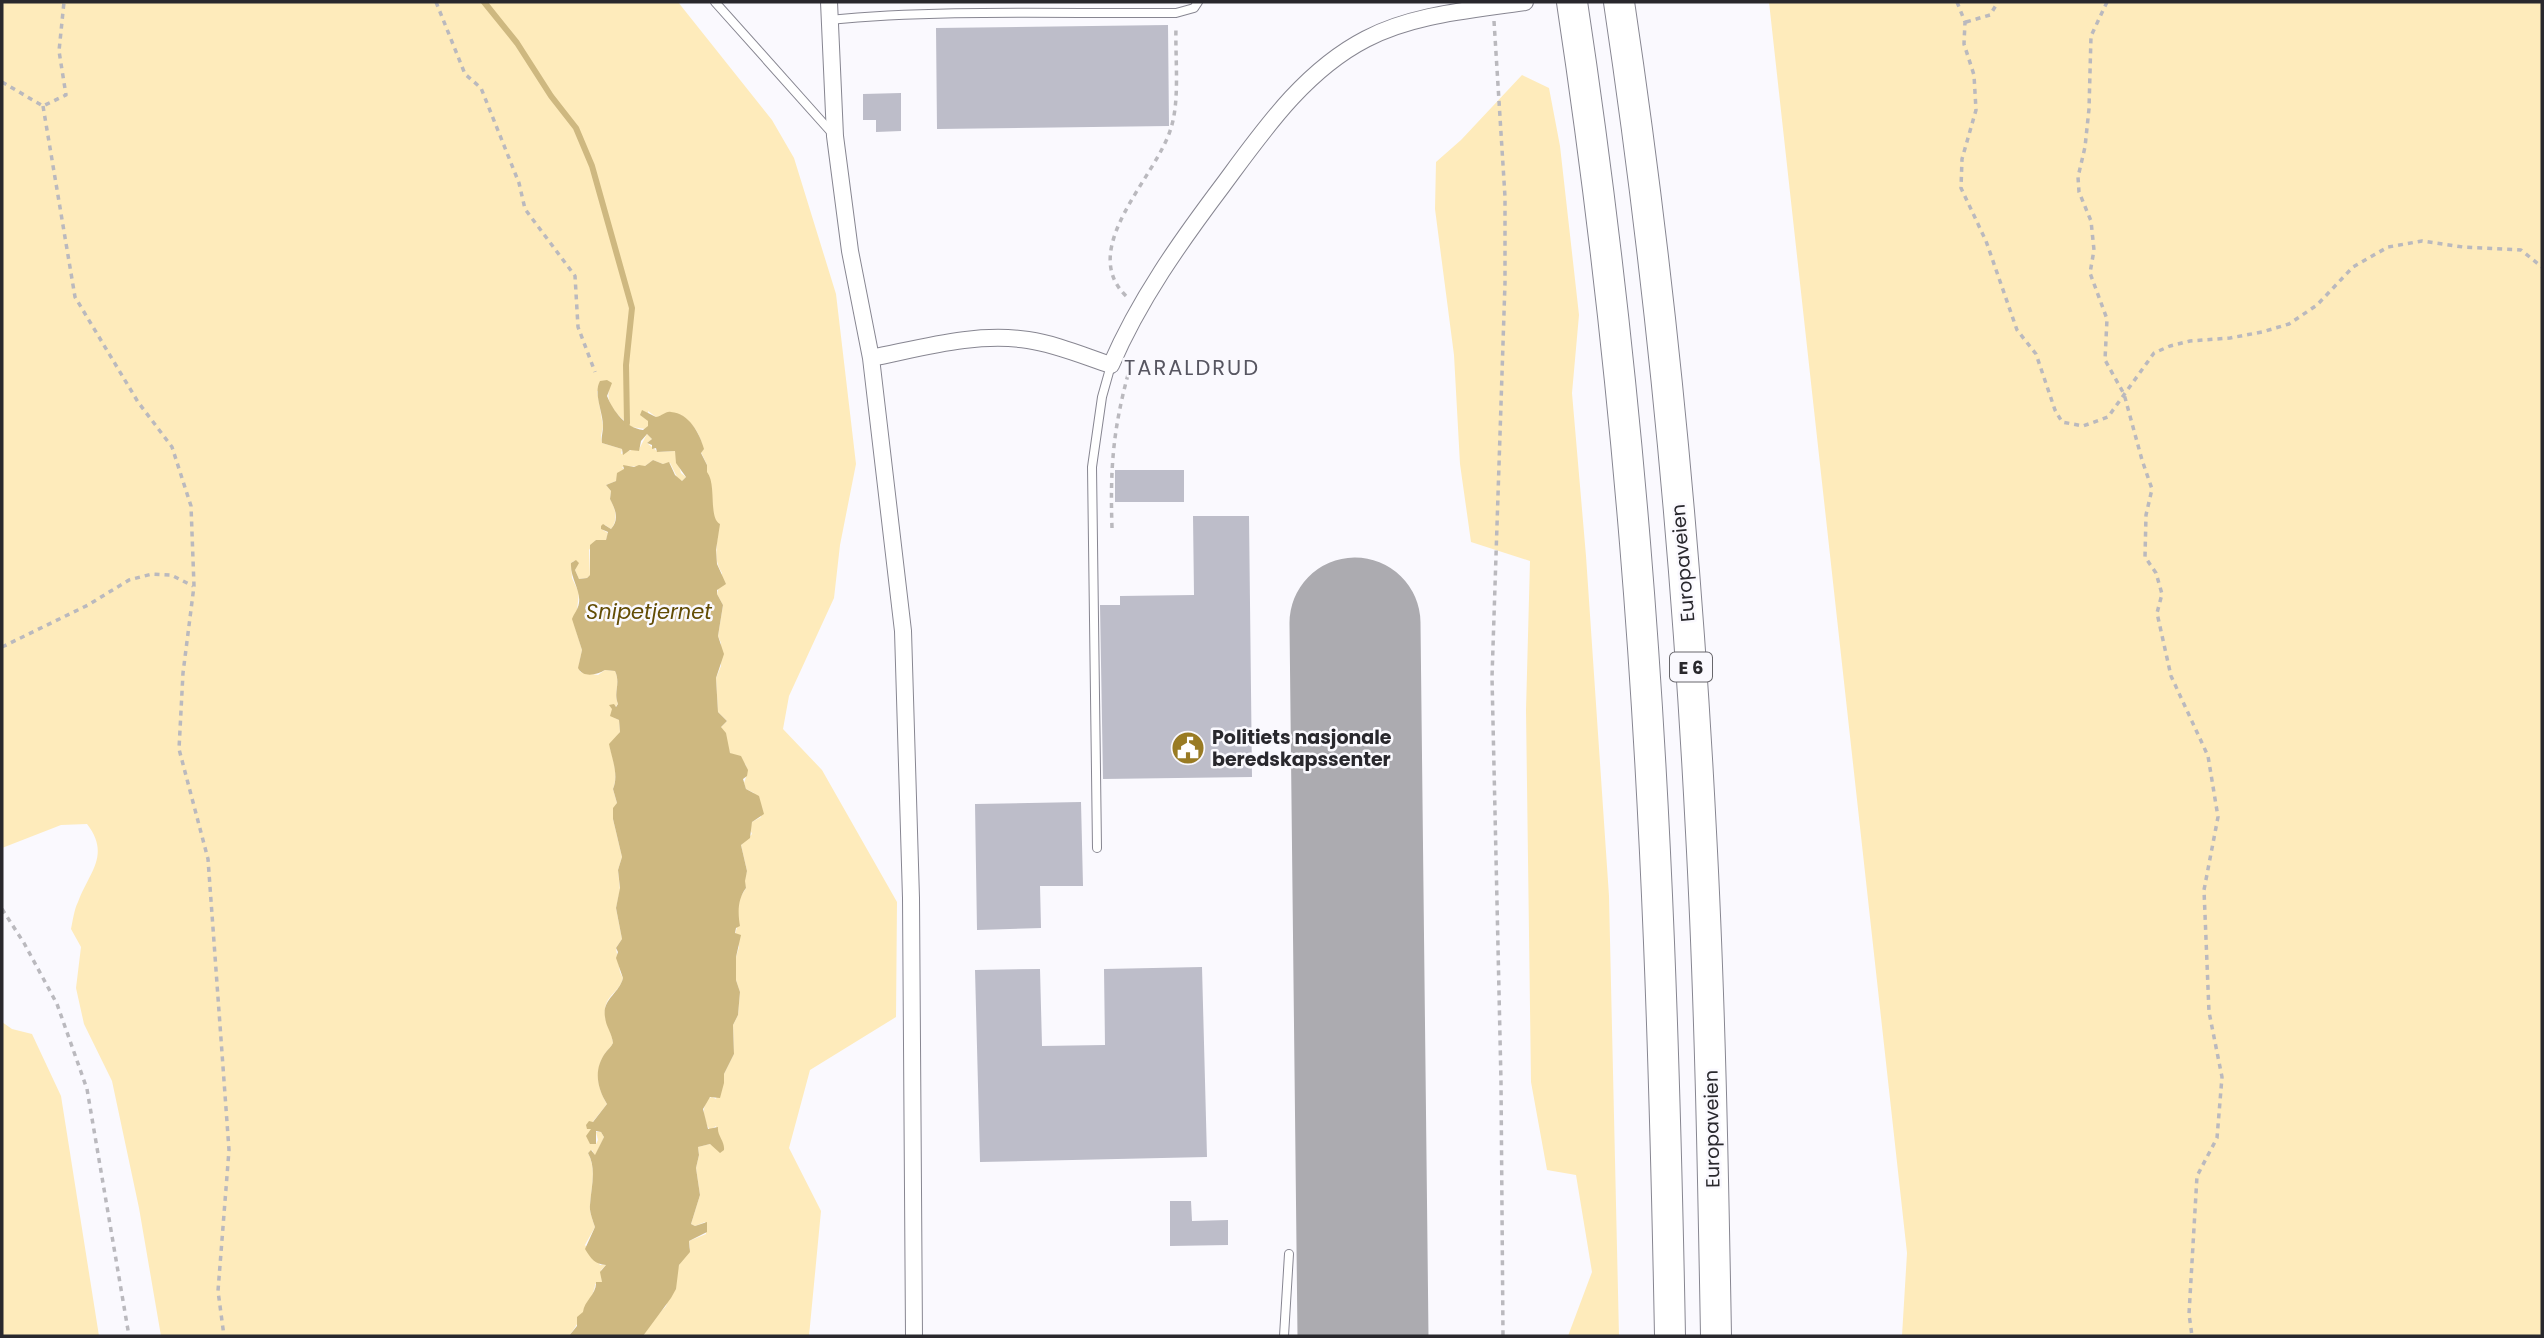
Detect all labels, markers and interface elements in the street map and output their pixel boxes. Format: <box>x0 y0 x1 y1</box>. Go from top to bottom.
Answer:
district label: TARALDRUD <box>1124 353 1260 382</box>
street label: Europaveien <box>1664 503 1702 623</box>
water label: Snipetjernet <box>586 597 712 626</box>
road number: E 6 <box>1670 652 1712 682</box>
place label: Politiets nasjonale beredskapssenter <box>1212 724 1392 773</box>
public building icon: Politiets nasjonale beredskapssenter <box>1169 729 1207 767</box>
street label: Europaveien <box>1697 1070 1727 1188</box>

